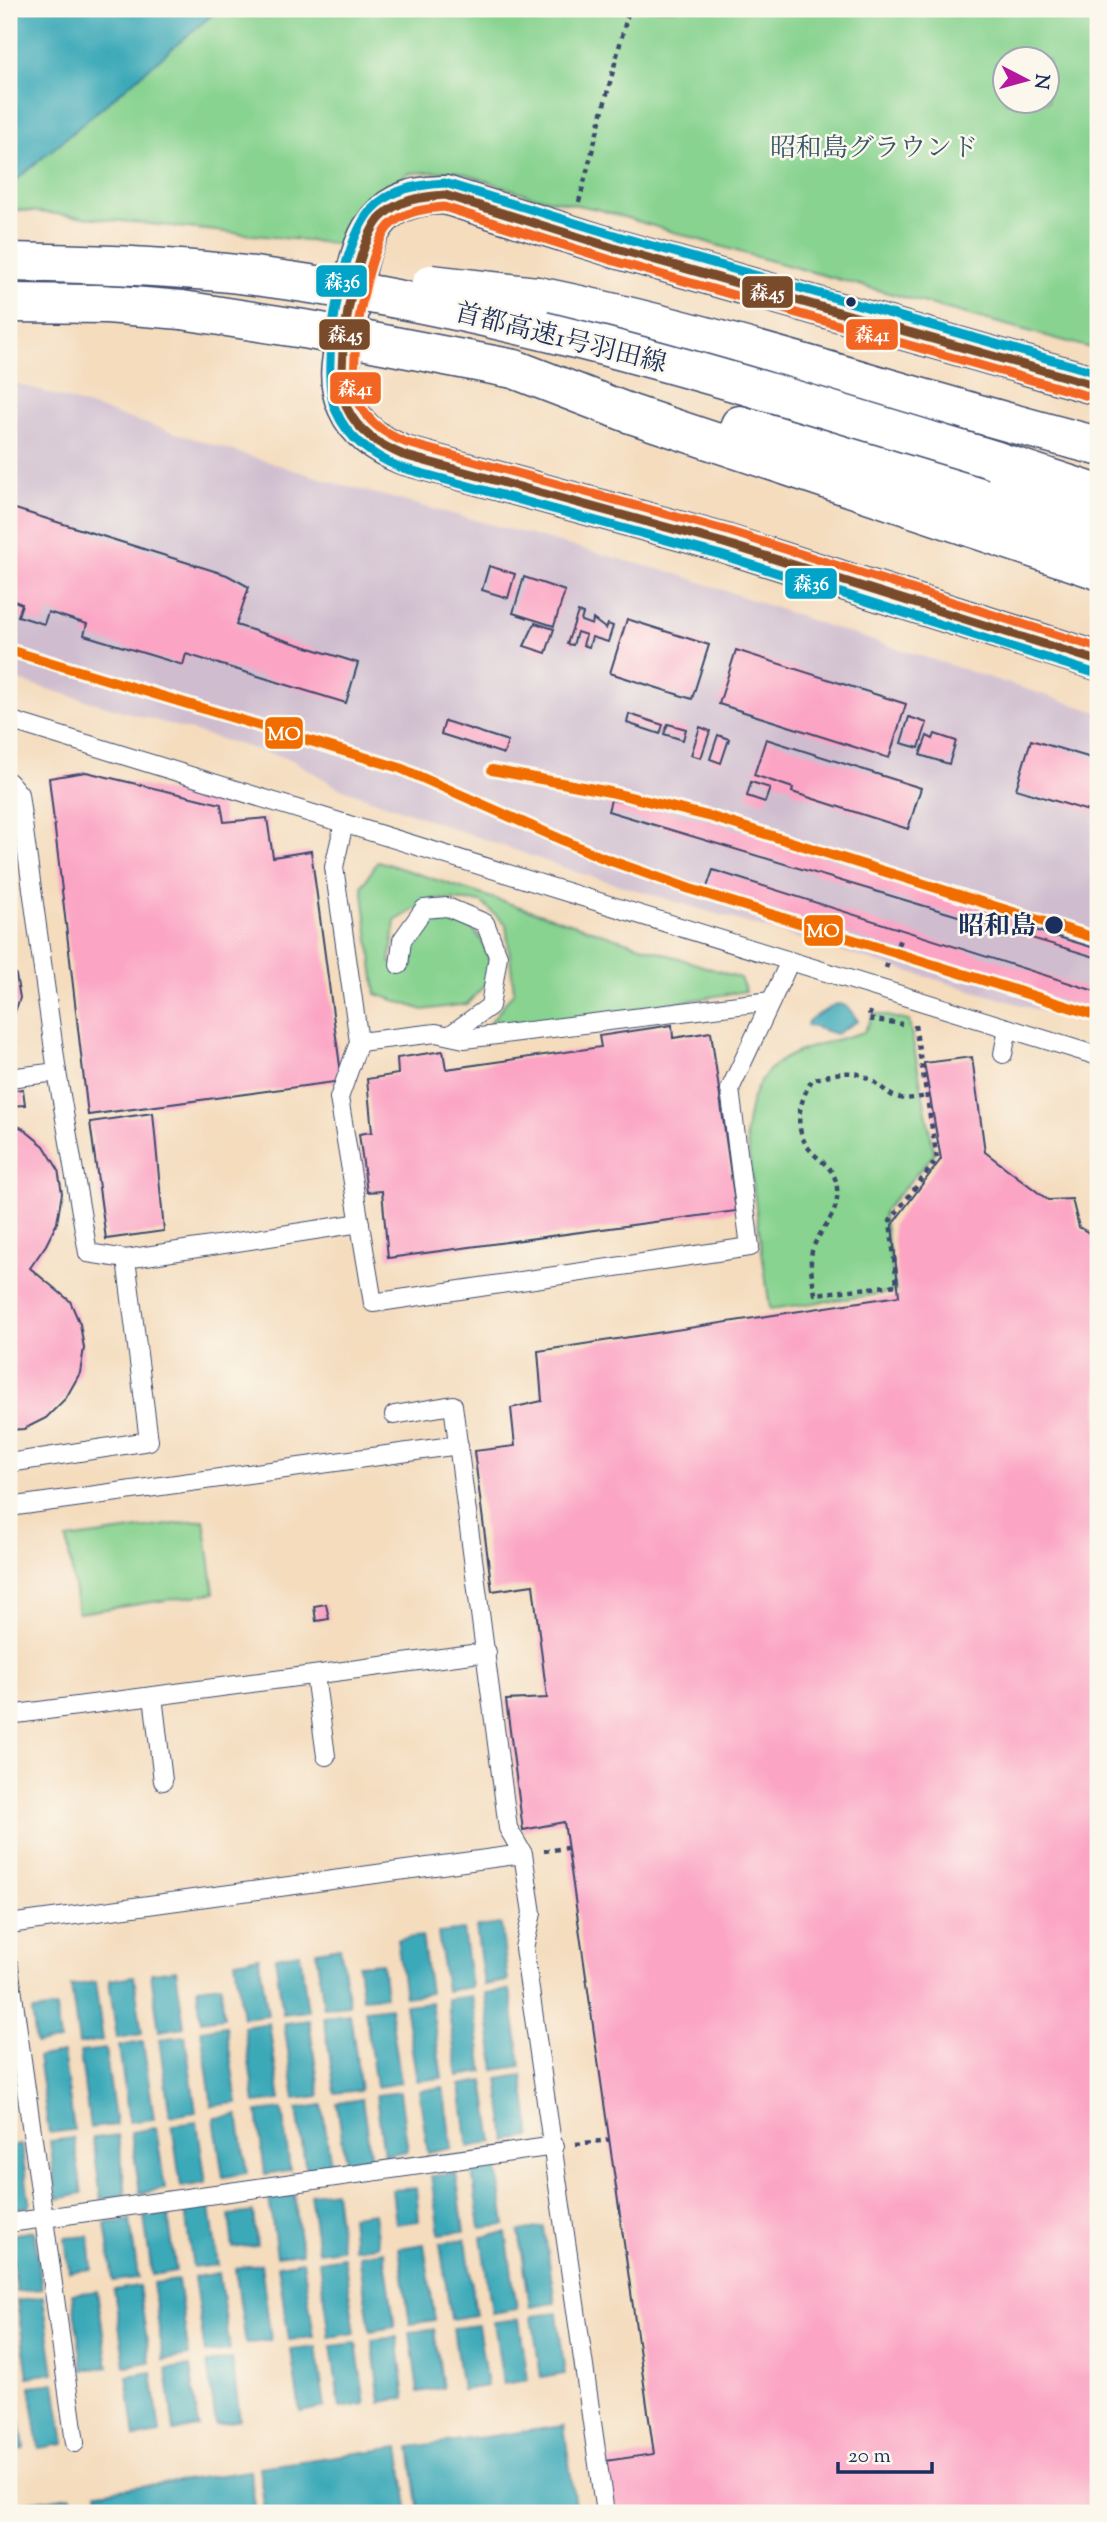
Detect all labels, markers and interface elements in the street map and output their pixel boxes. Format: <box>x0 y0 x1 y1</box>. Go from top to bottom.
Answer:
north arrow <box>992 46 1062 116</box>
text: N <box>1026 73 1055 90</box>
park label: 昭和島グラウンド <box>770 131 978 168</box>
line badge: 森36 <box>315 264 368 298</box>
text: 森36 <box>324 270 360 297</box>
line badge: 森45 <box>741 275 794 309</box>
text: 森45 <box>749 281 785 308</box>
street label: 首都高速1号羽田線 <box>451 295 670 384</box>
unlabelled marker <box>844 295 858 309</box>
line badge: 森45 <box>318 318 371 351</box>
line badge: 森41 <box>845 318 899 351</box>
text: 森45 <box>327 323 363 350</box>
text: 森41 <box>854 323 890 350</box>
line badge: 森41 <box>329 371 382 405</box>
text: 森41 <box>337 377 373 404</box>
line badge: 森36 <box>784 567 838 600</box>
text: 森36 <box>793 572 829 599</box>
line badge: MO <box>264 716 304 750</box>
text: MO <box>267 722 301 749</box>
place label: 昭和島 <box>958 909 1036 946</box>
line badge: MO <box>803 914 844 947</box>
marker: 昭和島 <box>1043 914 1065 936</box>
text: MO <box>806 919 840 946</box>
scale bar <box>838 2431 932 2475</box>
text: 20 m <box>848 2442 891 2472</box>

